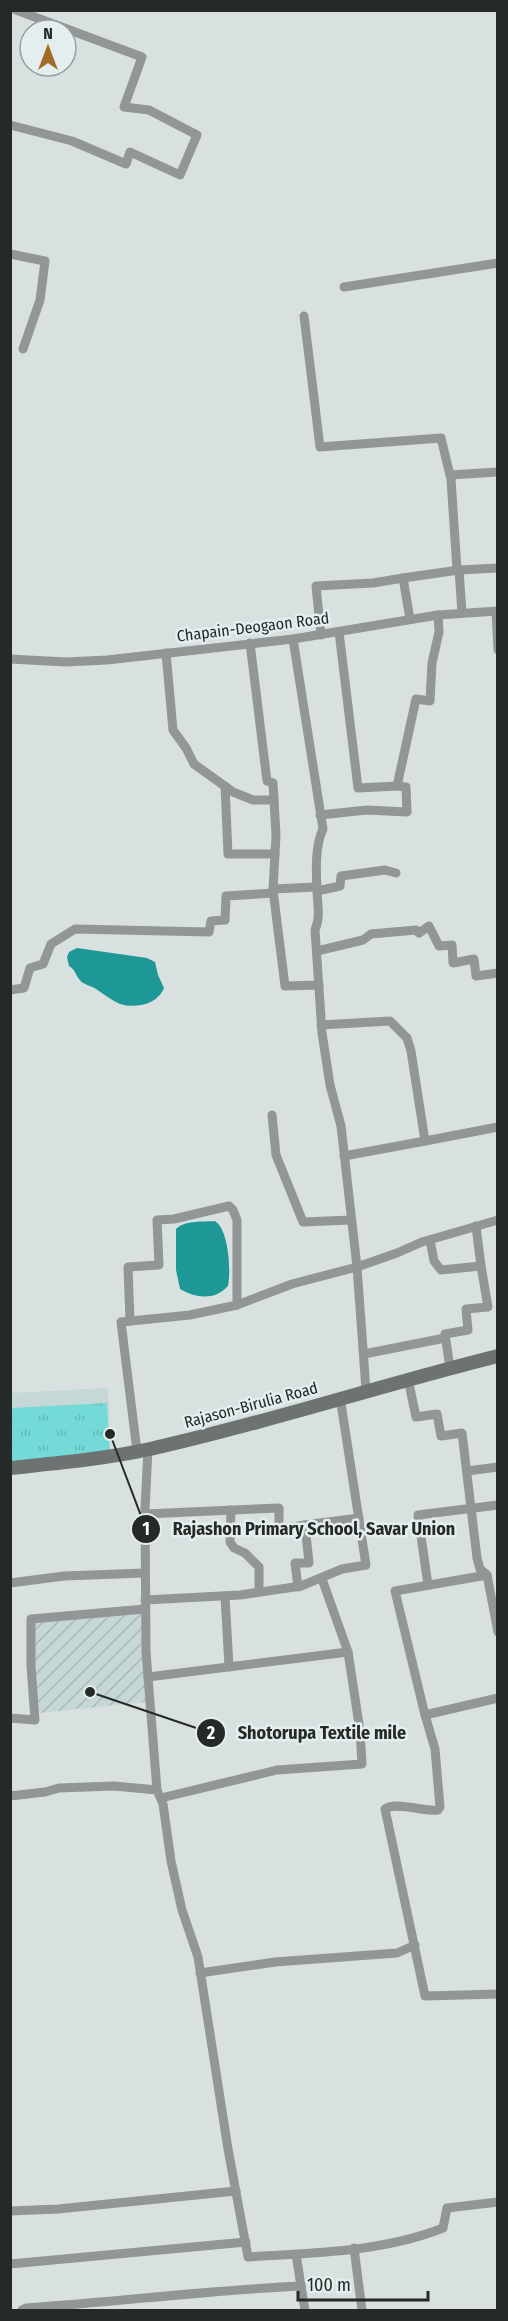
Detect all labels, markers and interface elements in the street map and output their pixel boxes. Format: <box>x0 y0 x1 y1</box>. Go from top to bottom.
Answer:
north arrow <box>18 18 78 78</box>
text: N <box>43 24 53 43</box>
street label: Chapain-Deogaon Road <box>176 608 330 646</box>
street label: Rajason-Birulia Road <box>182 1378 320 1432</box>
callout: Rajashon Primary School, Savar Union <box>131 1511 467 1547</box>
text: 1 <box>142 1518 150 1540</box>
text: Rajashon Primary School, Savar Union <box>173 1518 455 1540</box>
callout: Shotorupa Textile mile <box>196 1715 418 1751</box>
text: 2 <box>206 1722 215 1744</box>
text: Shotorupa Textile mile <box>238 1722 406 1744</box>
scale bar <box>298 2264 428 2302</box>
text: 100 m <box>307 2274 351 2296</box>

